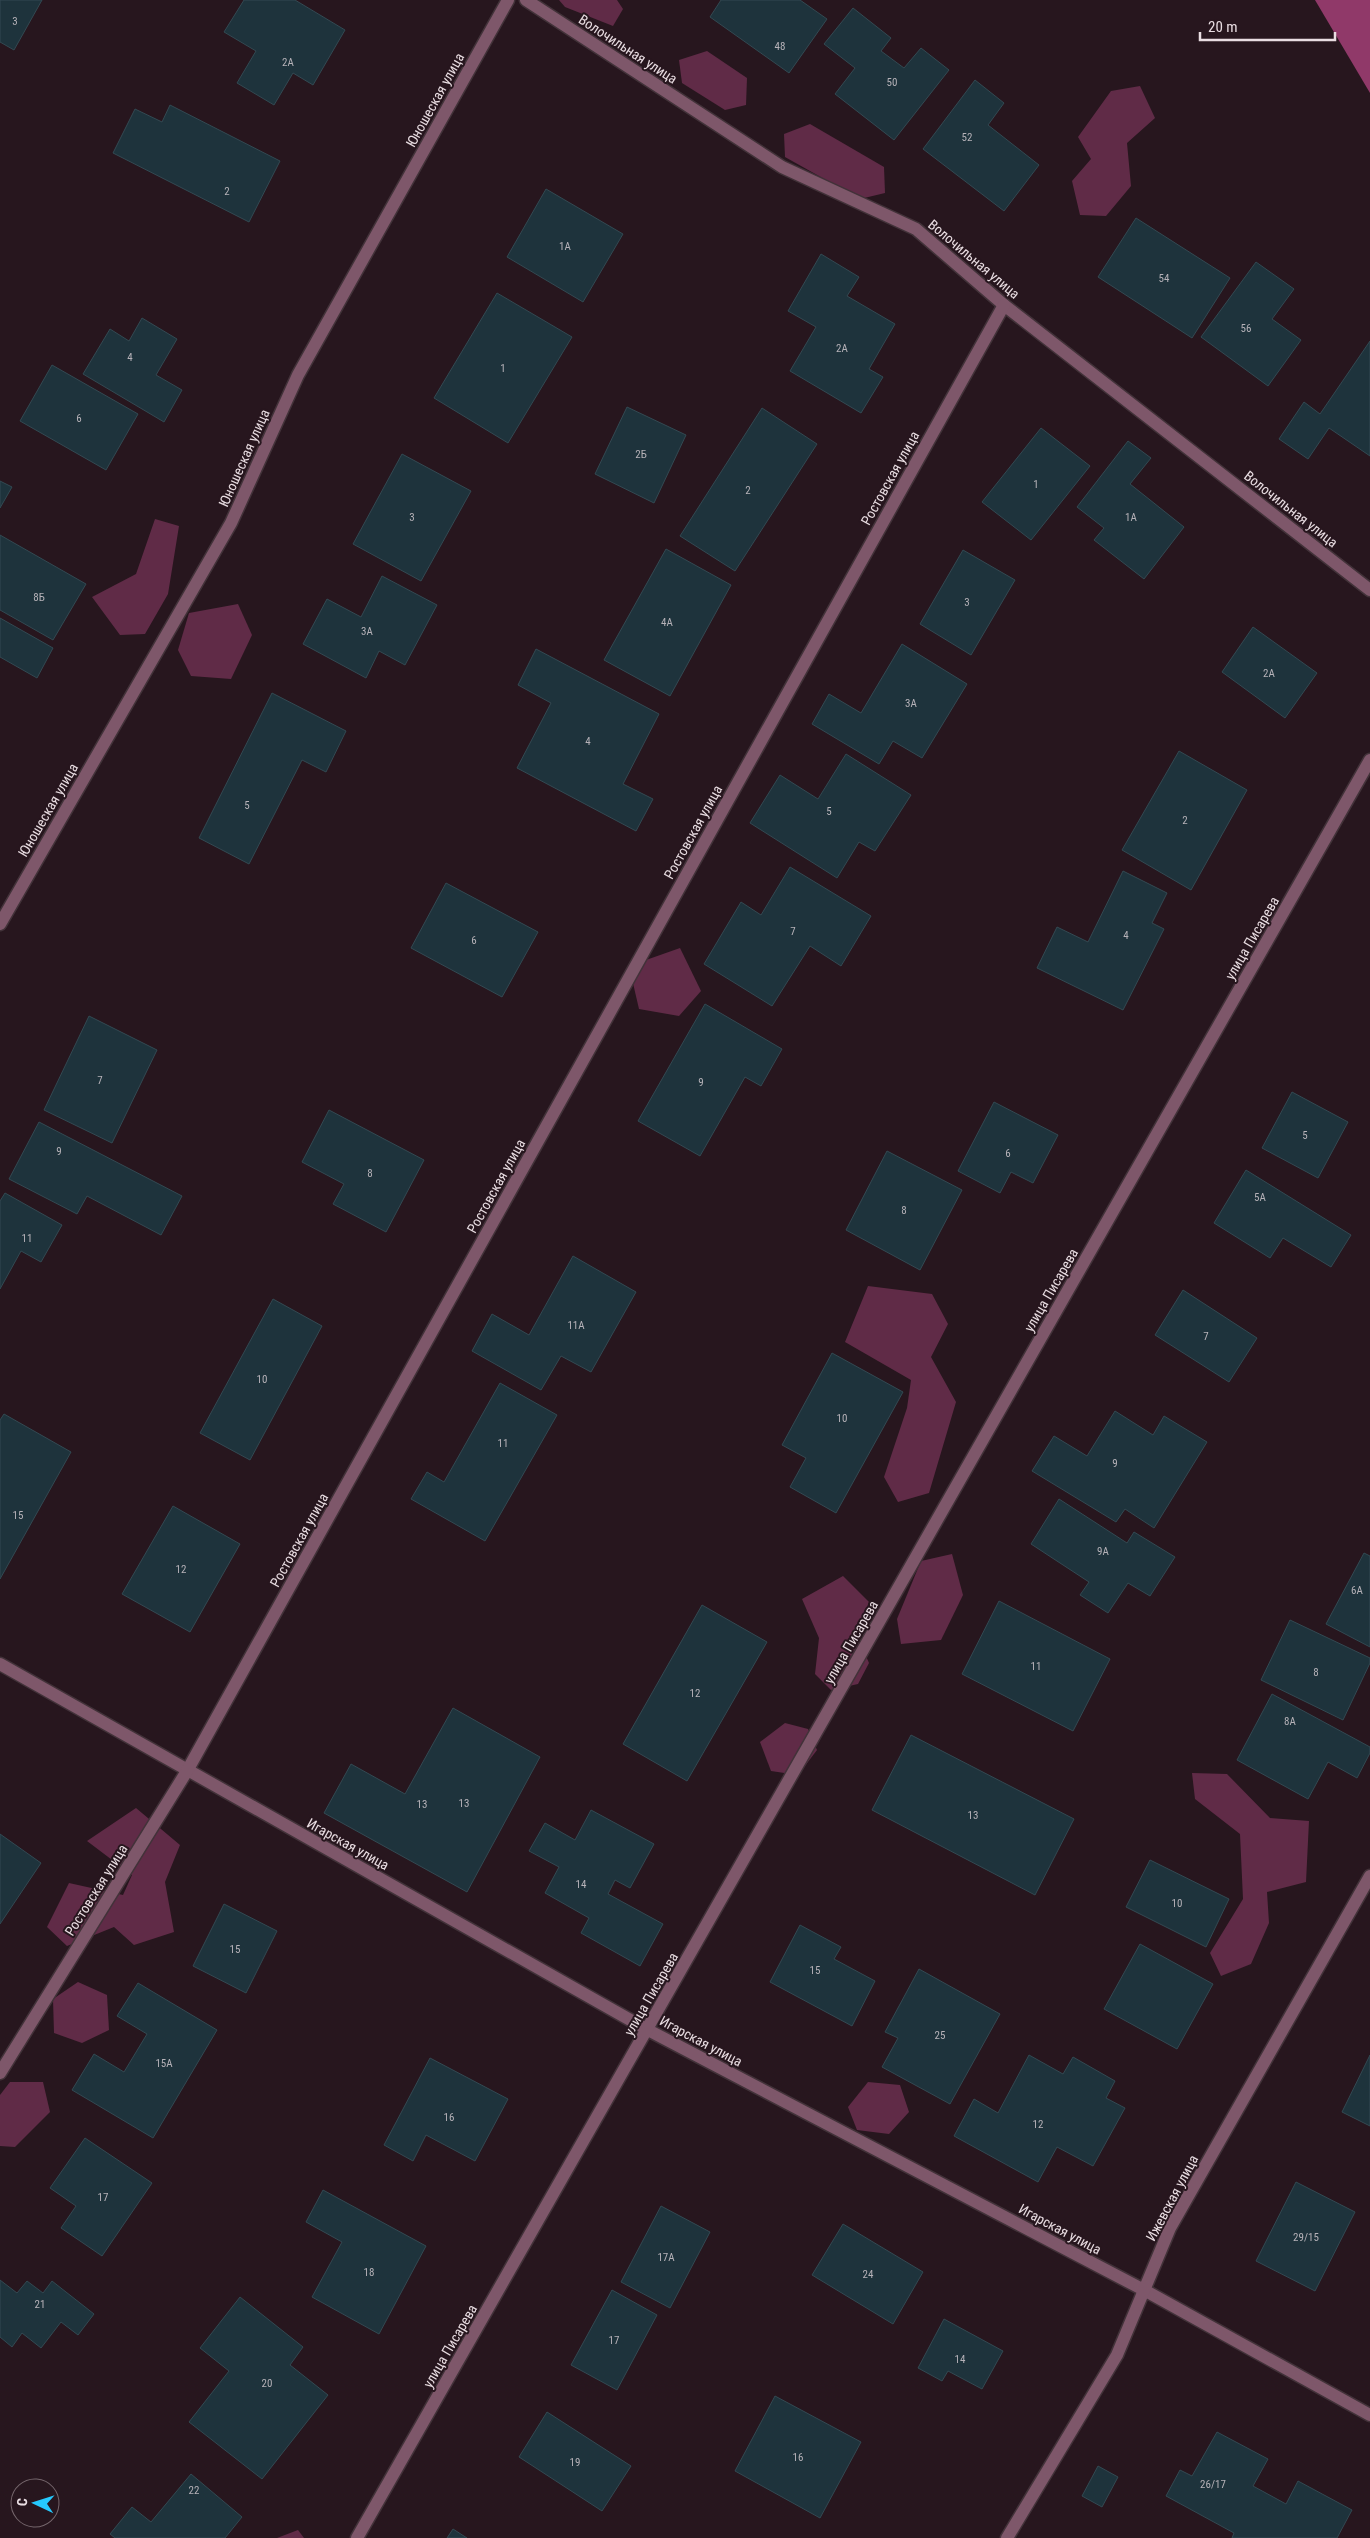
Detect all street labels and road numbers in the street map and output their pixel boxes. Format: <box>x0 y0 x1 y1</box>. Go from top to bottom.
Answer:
street label: Волочильная улица <box>576 11 680 87</box>
street label: Юношеская улица <box>403 50 467 150</box>
street label: Волочильная улица <box>925 216 1023 302</box>
street label: Юношеская улица <box>215 407 273 509</box>
street label: Ростовская улица <box>858 428 922 528</box>
street label: Волочильная улица <box>1241 468 1341 550</box>
street label: Юношеская улица <box>15 761 81 859</box>
street label: Ростовская улица <box>661 782 725 882</box>
street label: улица Писарева <box>1222 894 1282 982</box>
street label: Ростовская улица <box>464 1136 528 1236</box>
street label: улица Писарева <box>1021 1246 1081 1334</box>
street label: Ростовская улица <box>267 1490 331 1590</box>
street label: улица Писарева <box>821 1598 881 1686</box>
street label: Игарская улица <box>304 1815 392 1873</box>
street label: Ростовская улица <box>61 1841 131 1939</box>
street label: улица Писарева <box>621 1950 681 2038</box>
street label: Игарская улица <box>657 2013 745 2069</box>
street label: Ижевская улица <box>1143 2152 1201 2244</box>
street label: Игарская улица <box>1016 2201 1104 2257</box>
street label: улица Писарева <box>420 2302 480 2390</box>

